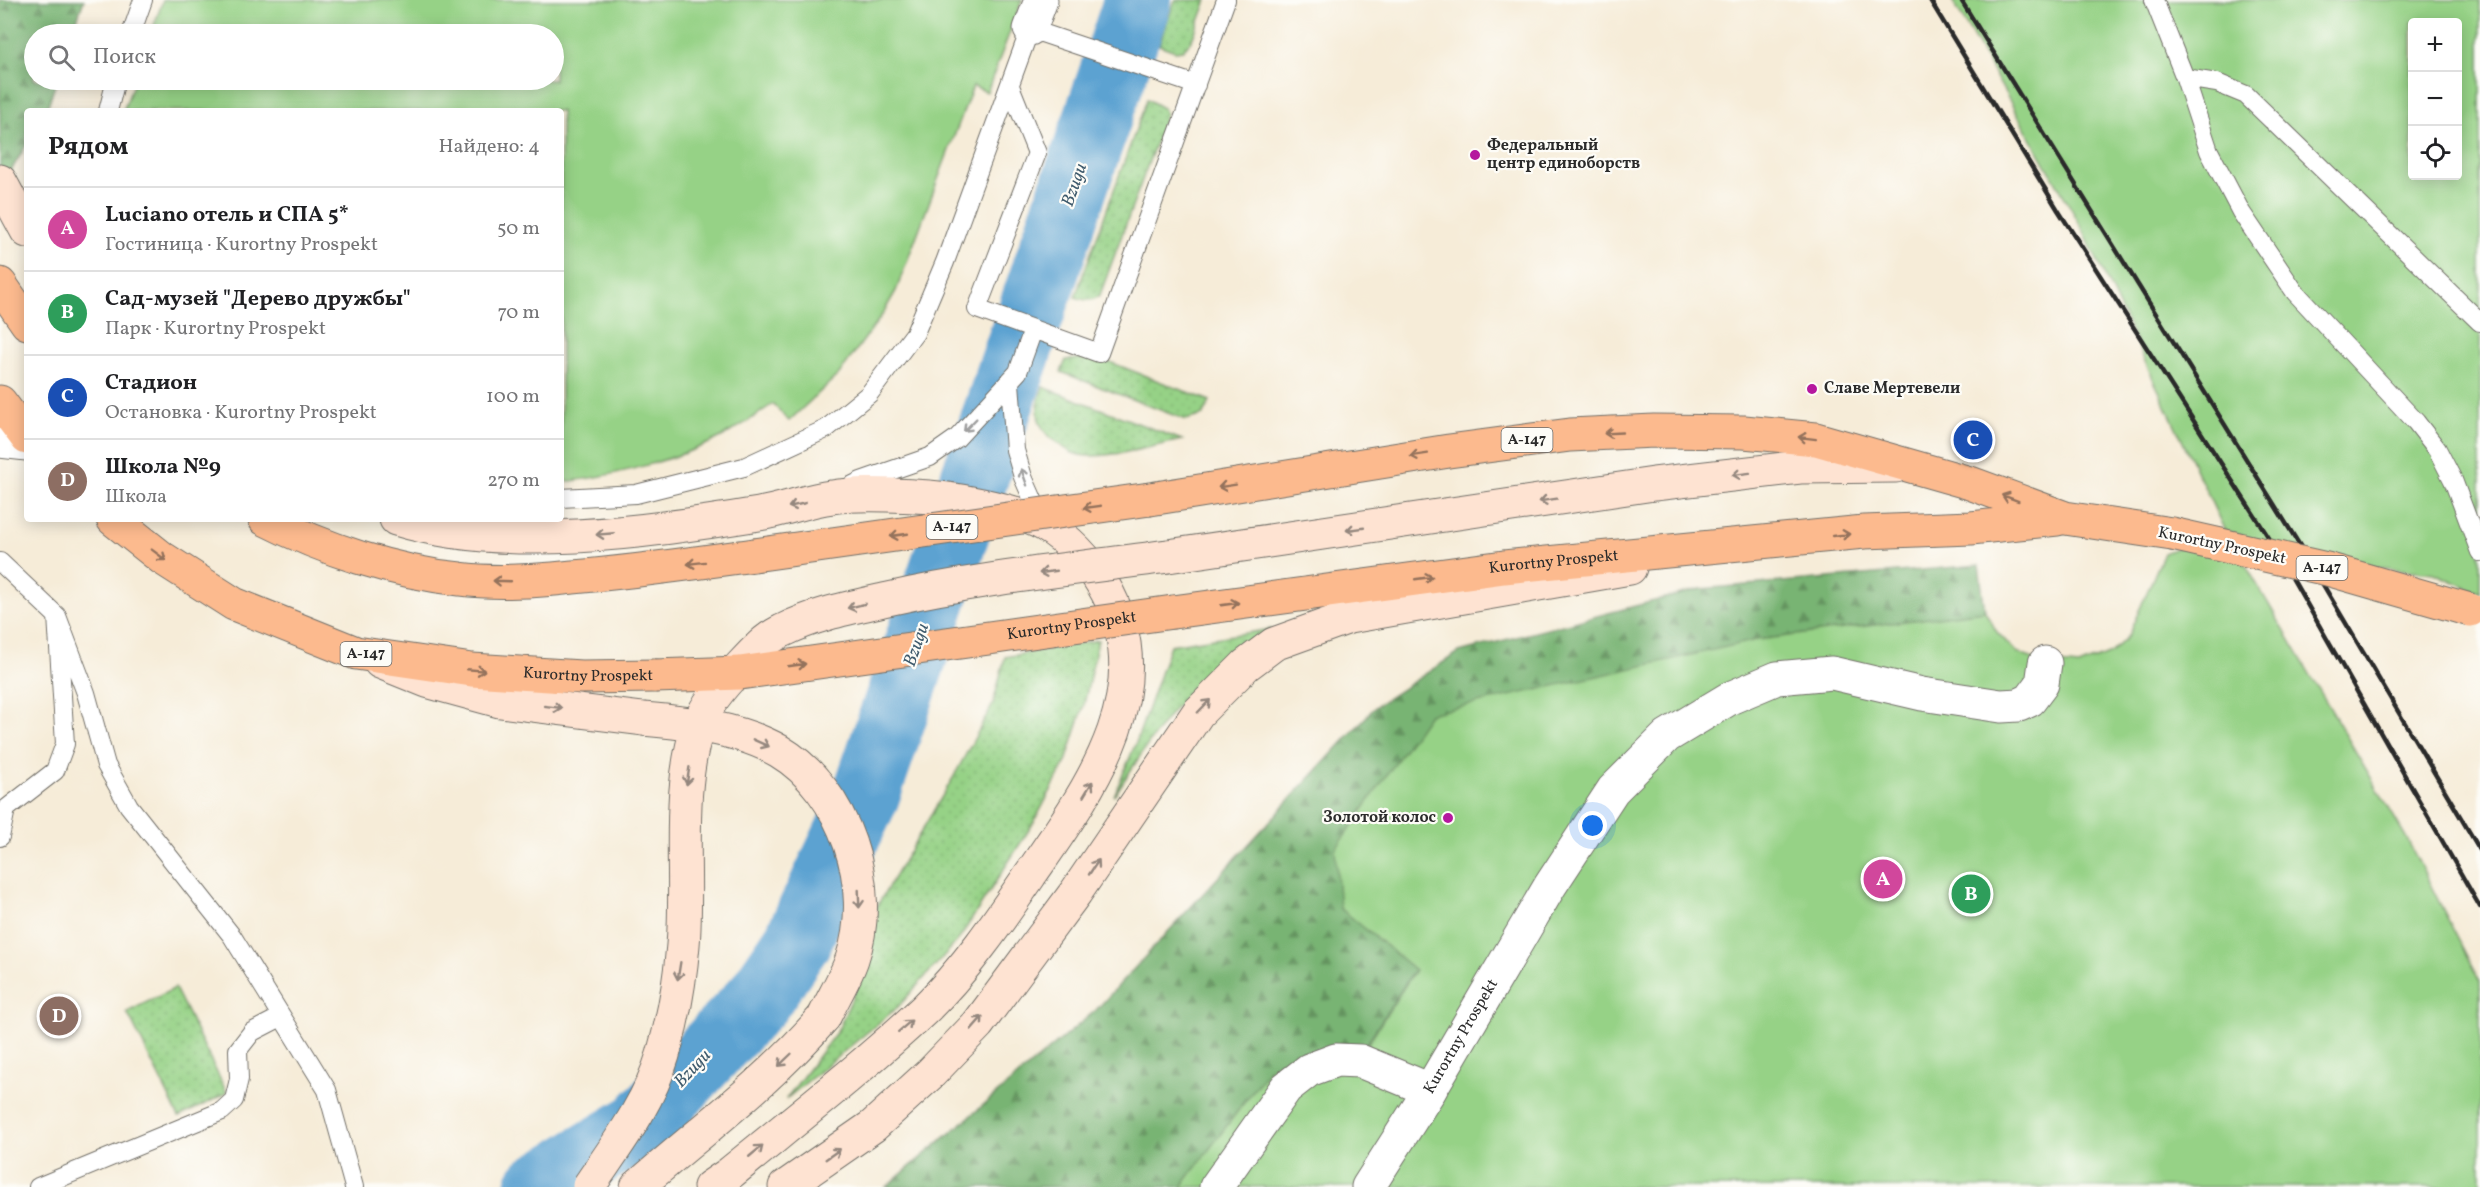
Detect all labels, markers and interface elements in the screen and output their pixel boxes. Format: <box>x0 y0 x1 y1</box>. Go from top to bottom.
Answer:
map controls <box>2408 18 2462 180</box>
button: + <box>2408 18 2462 72</box>
search box <box>24 24 564 90</box>
icon: search <box>45 41 78 74</box>
text: Поиск <box>93 42 156 73</box>
button: − <box>2408 72 2462 126</box>
button: locate <box>2408 126 2462 180</box>
text: Рядом <box>48 129 128 165</box>
text: Найдено: 4 <box>439 133 540 161</box>
place label: Федеральный центр единоборств <box>1487 135 1640 175</box>
marker: Федеральный центр единоборств <box>1468 148 1482 162</box>
water label: Bzugu <box>1056 160 1094 210</box>
text: Luciano отель и СПА 5* <box>105 200 349 231</box>
text: A <box>60 215 75 243</box>
text: 50 m <box>497 215 540 243</box>
text: Гостиница · Kurortny Prospekt <box>105 231 378 259</box>
text: Сад-музей "Дерево дружбы" <box>105 284 411 315</box>
text: B <box>61 299 74 327</box>
text: 70 m <box>497 299 540 327</box>
text: Парк · Kurortny Prospekt <box>105 315 326 343</box>
text: Стадион <box>105 368 197 399</box>
place label: Славе Мертевели <box>1824 378 1960 400</box>
marker: Славе Мертевели <box>1805 382 1819 396</box>
text: C <box>61 383 74 411</box>
text: 100 m <box>486 383 540 411</box>
text: Остановка · Kurortny Prospekt <box>105 399 377 427</box>
one-way arrow <box>963 418 978 433</box>
pin: C <box>1954 418 1992 462</box>
one-way arrow <box>1603 427 1623 438</box>
road number: А-147 <box>1502 428 1552 452</box>
one-way arrow <box>1798 432 1818 443</box>
one-way arrow <box>1410 450 1430 461</box>
text: Школа №9 <box>105 452 221 483</box>
text: D <box>60 467 75 495</box>
text: 270 m <box>487 467 540 495</box>
one-way arrow <box>1017 468 1028 486</box>
one-way arrow <box>1731 469 1751 480</box>
one-way arrow <box>1217 481 1237 492</box>
text: Школа <box>105 483 167 511</box>
one-way arrow <box>2001 491 2020 502</box>
one-way arrow <box>1538 495 1558 506</box>
one-way arrow <box>788 499 807 511</box>
one-way arrow <box>1083 501 1103 512</box>
road number: А-147 <box>926 515 978 539</box>
street label: Kurortny Prospekt <box>2156 522 2288 570</box>
one-way arrow <box>1345 523 1365 534</box>
one-way arrow <box>595 528 615 539</box>
one-way arrow <box>890 529 910 540</box>
one-way arrow <box>1830 529 1850 540</box>
street label: Kurortny Prospekt <box>1487 545 1620 580</box>
one-way arrow <box>150 549 166 561</box>
road number: А-147 <box>2296 556 2348 580</box>
one-way arrow <box>687 557 707 568</box>
one-way arrow <box>1038 567 1058 578</box>
one-way arrow <box>1413 572 1433 583</box>
one-way arrow <box>493 575 513 586</box>
one-way arrow <box>1220 598 1240 609</box>
one-way arrow <box>847 601 866 612</box>
street label: Kurortny Prospekt <box>1006 606 1138 646</box>
water label: Bzugu <box>898 620 936 670</box>
road number: А-147 <box>340 642 392 666</box>
one-way arrow <box>786 659 806 670</box>
street label: Kurortny Prospekt <box>522 662 654 688</box>
one-way arrow <box>465 665 485 676</box>
one-way arrow <box>1197 699 1211 714</box>
one-way arrow <box>542 702 562 713</box>
one-way arrow <box>752 738 770 749</box>
one-way arrow <box>682 766 693 786</box>
one-way arrow <box>1082 781 1094 798</box>
place label: Золотой колос <box>1323 807 1437 829</box>
marker: Золотой колос <box>1441 811 1455 825</box>
your location <box>1578 811 1607 840</box>
pin: A <box>1864 856 1902 902</box>
one-way arrow <box>1088 859 1100 876</box>
pin: B <box>1952 872 1990 916</box>
one-way arrow <box>854 889 865 909</box>
one-way arrow <box>673 961 684 980</box>
street label: Kurortny Prospekt <box>1419 975 1504 1098</box>
pin: D <box>40 994 78 1038</box>
one-way arrow <box>971 1015 984 1031</box>
one-way arrow <box>897 1019 912 1033</box>
water label: Bzugu <box>669 1044 717 1094</box>
one-way arrow <box>777 1052 792 1067</box>
one-way arrow <box>748 1145 764 1158</box>
one-way arrow <box>825 1148 841 1160</box>

